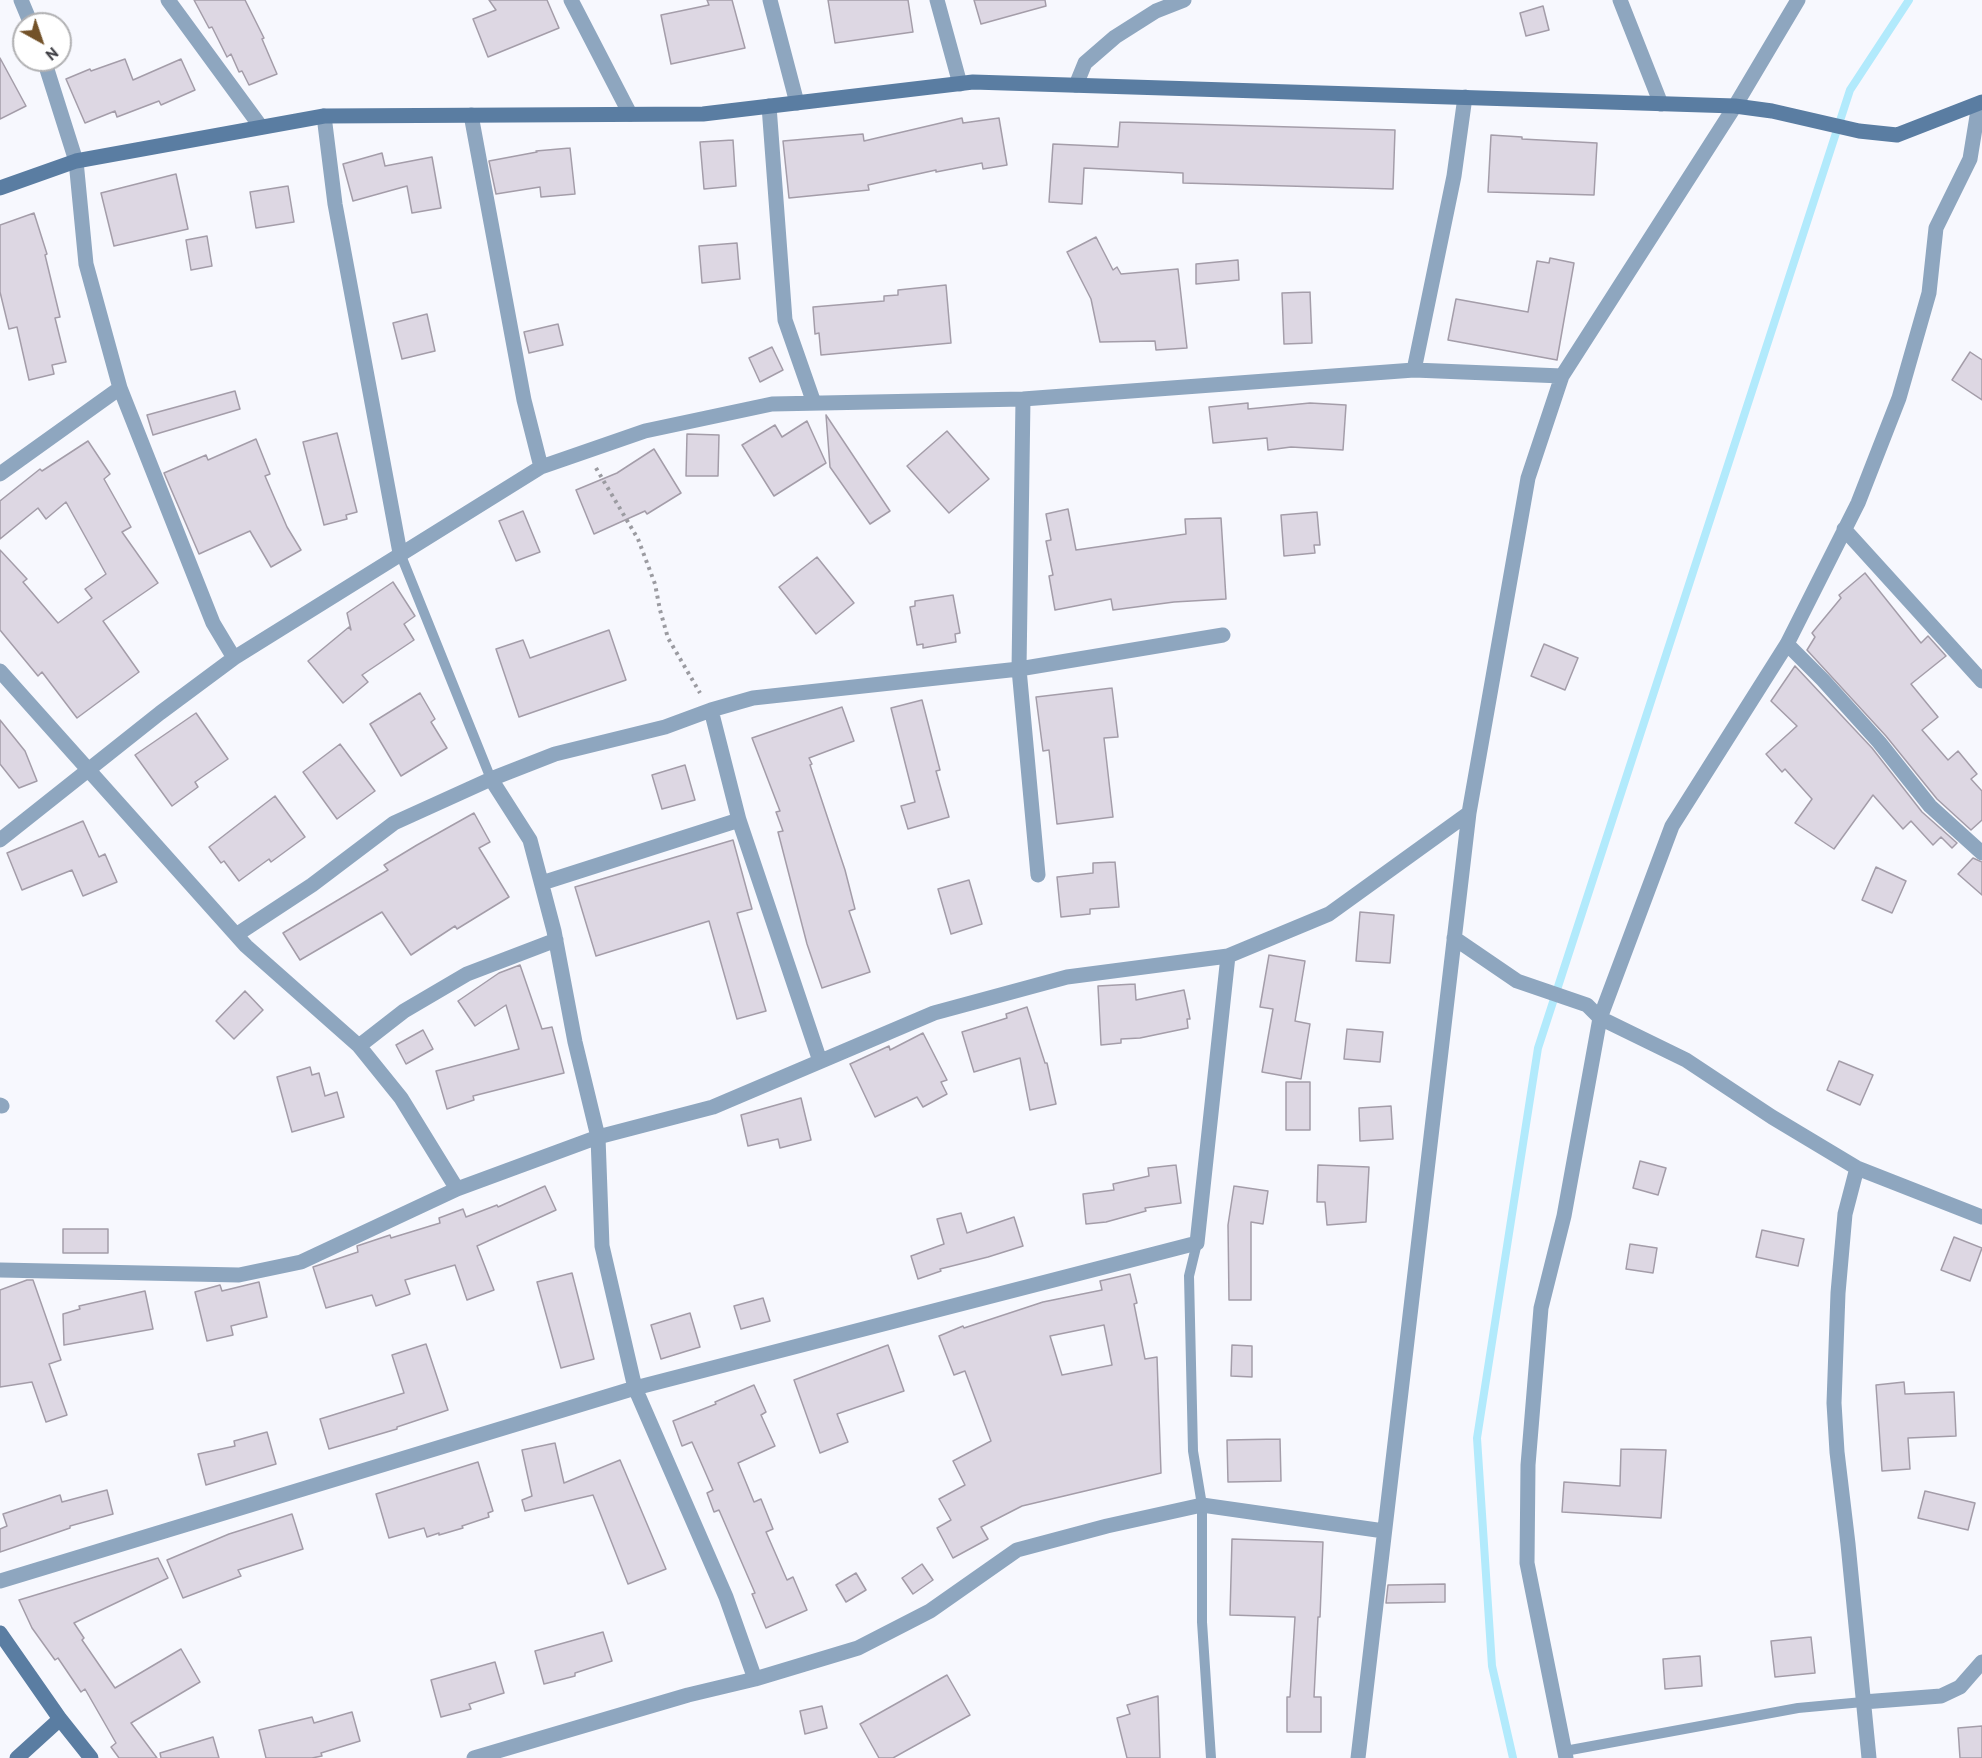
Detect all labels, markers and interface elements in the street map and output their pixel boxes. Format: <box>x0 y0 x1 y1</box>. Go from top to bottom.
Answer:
north arrow <box>12 12 72 72</box>
text: N <box>42 43 63 65</box>

